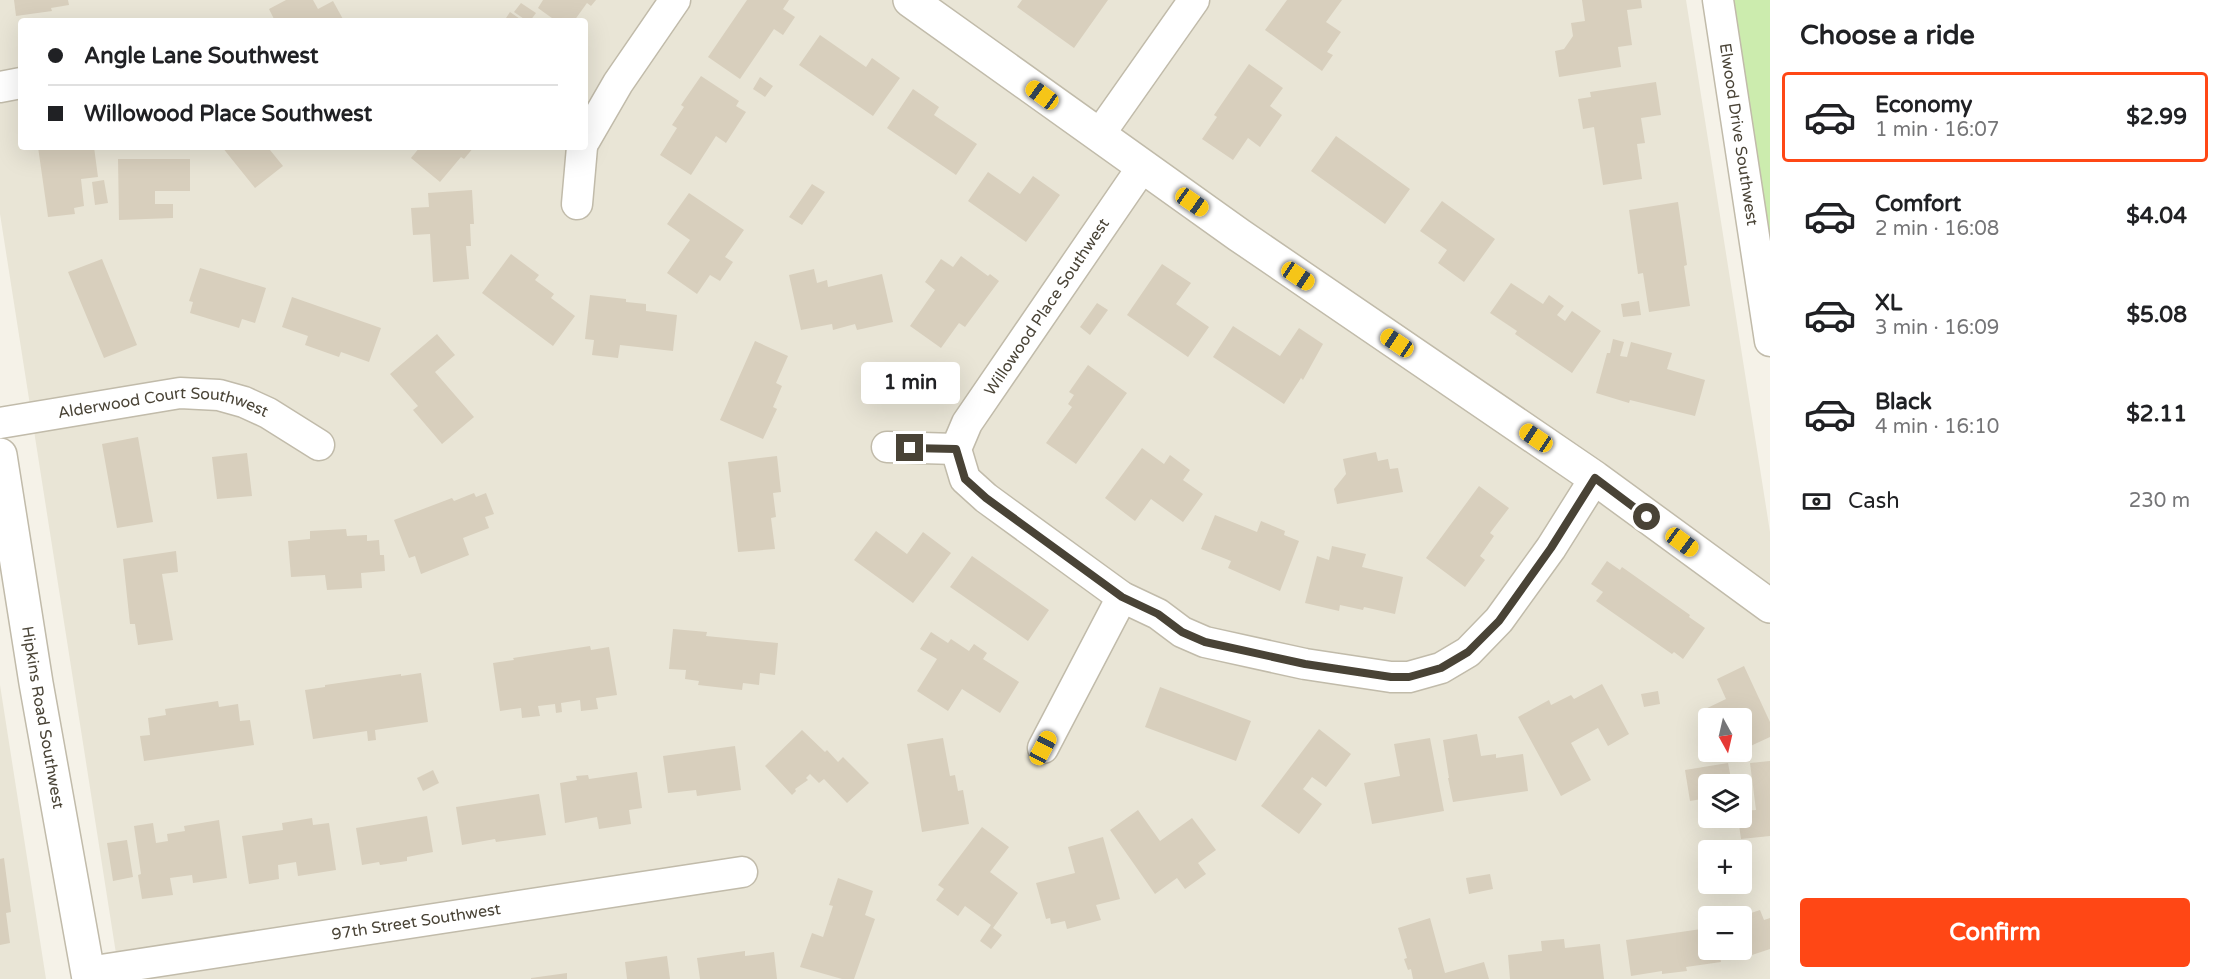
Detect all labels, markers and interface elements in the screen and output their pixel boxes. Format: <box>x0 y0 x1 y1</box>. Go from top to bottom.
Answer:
text: Choose a ride <box>1800 19 1975 52</box>
street label: Elwood Drive Southwest <box>1715 42 1762 227</box>
text: Angle Lane Southwest <box>84 43 318 69</box>
car <box>1022 77 1062 113</box>
icon: car <box>1803 90 1857 144</box>
text: Economy <box>1875 92 1972 118</box>
text: Willowood Place Southwest <box>84 101 372 127</box>
text: $2.99 <box>2126 104 2187 130</box>
text: 1 min · 16:07 <box>1875 118 1999 142</box>
car <box>1172 184 1212 220</box>
icon: car <box>1803 189 1857 243</box>
text: Comfort <box>1875 191 1961 217</box>
text: $4.04 <box>2126 203 2187 229</box>
street label: Willowood Place Southwest <box>980 215 1114 399</box>
text: 2 min · 16:08 <box>1875 217 1999 241</box>
car <box>1278 258 1318 294</box>
icon: car <box>1803 288 1857 342</box>
text: XL <box>1875 290 1902 316</box>
text: $5.08 <box>2126 302 2187 328</box>
text: 3 min · 16:09 <box>1875 316 1999 340</box>
car <box>1377 325 1417 361</box>
callout: 1 min <box>860 361 960 403</box>
text: 1 min <box>884 371 937 395</box>
text: Alderwood Court Southwest <box>56 383 272 423</box>
icon: car <box>1803 387 1857 441</box>
text: Black <box>1875 389 1932 415</box>
text: $2.11 <box>2126 401 2187 427</box>
street label: Alderwood Court Southwest <box>56 405 270 427</box>
text: 4 min · 16:10 <box>1875 415 1999 439</box>
car <box>1516 420 1556 456</box>
route end <box>896 434 923 461</box>
icon: cash <box>1800 485 1833 518</box>
text: Cash <box>1848 488 1900 514</box>
text: 230 m <box>2129 489 2190 513</box>
route start <box>1633 503 1660 530</box>
car <box>1662 524 1702 560</box>
street label: Hipkins Road Southwest <box>17 625 68 811</box>
north arrow <box>1698 708 1752 762</box>
map controls <box>1698 708 1752 960</box>
car <box>1027 728 1059 768</box>
button: layers <box>1698 774 1752 828</box>
button: + <box>1698 840 1752 894</box>
button: Confirm <box>1800 898 2190 967</box>
street label: 97th Street Southwest <box>330 899 502 945</box>
button: − <box>1698 906 1752 960</box>

